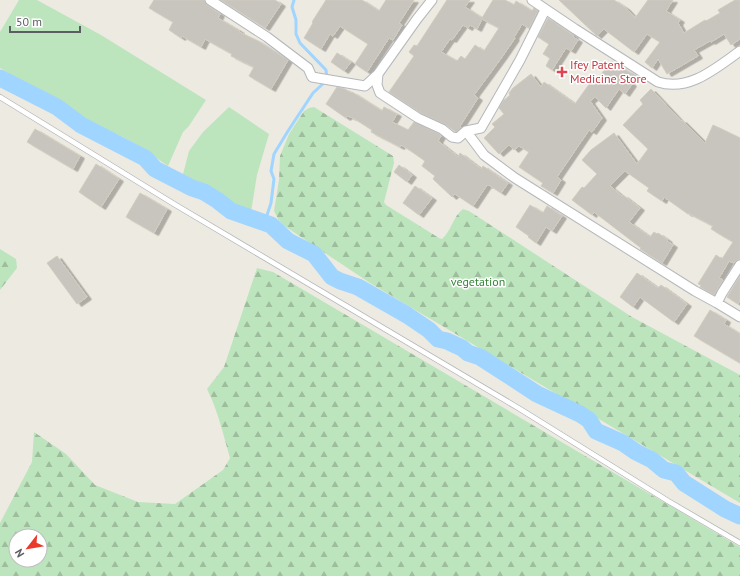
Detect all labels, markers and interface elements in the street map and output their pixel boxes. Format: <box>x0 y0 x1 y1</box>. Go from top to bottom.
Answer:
scale bar <box>10 8 80 34</box>
text: 50 m <box>16 14 42 29</box>
place label: Ifey Patent Medicine Store <box>570 57 647 86</box>
marker: Ifey Patent Medicine Store <box>557 67 567 77</box>
park label: vegetation <box>451 274 505 289</box>
north arrow <box>8 528 48 568</box>
text: N <box>12 546 27 560</box>

